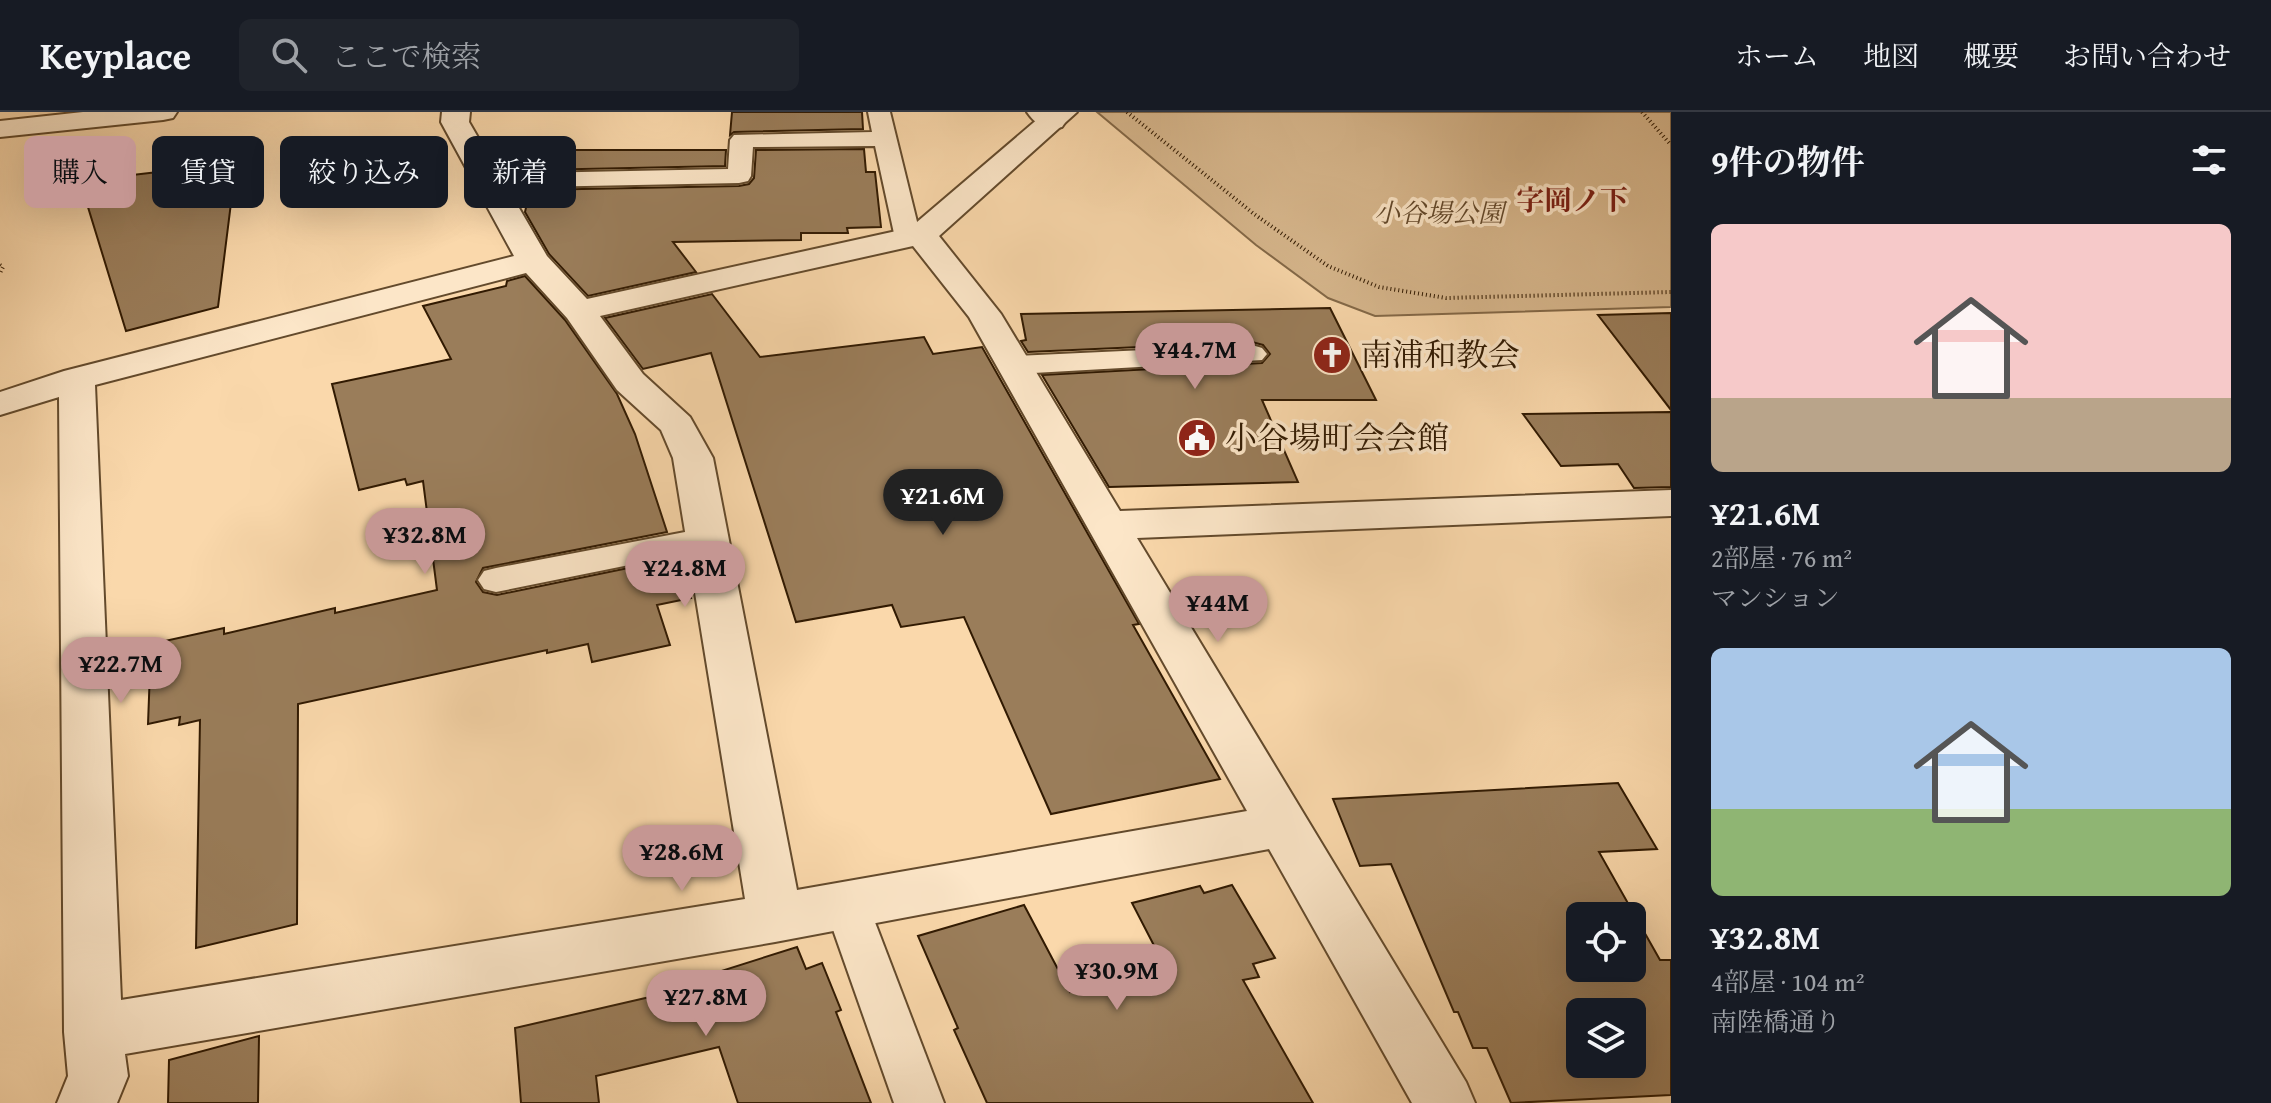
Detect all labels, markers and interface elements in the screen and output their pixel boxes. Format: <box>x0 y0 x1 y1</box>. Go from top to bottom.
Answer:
search box <box>239 19 799 91</box>
text: Keyplace <box>40 27 191 83</box>
icon: search <box>267 33 311 77</box>
text: ここで検索 <box>331 34 481 78</box>
text: ホーム <box>1735 35 1819 76</box>
text: 地図 <box>1863 35 1919 76</box>
text: 概要 <box>1963 35 2019 76</box>
text: お問い合わせ <box>2063 35 2231 76</box>
chip: 購入 <box>24 136 136 208</box>
chip: 賃貸 <box>152 136 264 208</box>
chip: 絞り込み <box>280 136 448 208</box>
chip: 新着 <box>464 136 576 208</box>
text: 9件の物件 <box>1711 137 1865 186</box>
icon: filters <box>2187 138 2231 182</box>
district label: 字岡ノ下 <box>1516 179 1628 220</box>
park label: 小谷場公園 <box>1374 193 1508 232</box>
icon: home <box>1899 276 2043 420</box>
pin: ¥44.7M <box>1130 323 1260 391</box>
text: ¥44.7M <box>1153 329 1237 368</box>
place label: 南浦和教会 <box>1360 331 1520 378</box>
church icon: 南浦和教会 <box>1311 334 1353 376</box>
place label: 小谷場町会会館 <box>1225 414 1449 461</box>
public building icon: 小谷場町会会館 <box>1176 417 1218 459</box>
pin: ¥21.6M <box>878 469 1008 537</box>
text: ¥21.6M <box>901 475 985 514</box>
text: ¥21.6M <box>1711 488 1820 537</box>
pin: ¥32.8M <box>360 508 490 576</box>
text: ¥32.8M <box>383 514 467 553</box>
text: 2部屋 · 76 m² <box>1711 538 1852 577</box>
pin: ¥24.8M <box>620 541 750 609</box>
text: ¥24.8M <box>643 547 727 586</box>
pin: ¥44M <box>1171 576 1265 644</box>
text: マンション <box>1711 578 1840 617</box>
text: ¥44M <box>1187 582 1249 621</box>
pin: ¥22.7M <box>56 637 186 705</box>
text: ¥22.7M <box>79 643 163 682</box>
icon: home <box>1899 700 2043 844</box>
pin: ¥28.6M <box>617 825 747 893</box>
text: ¥28.6M <box>640 831 724 870</box>
map controls <box>1566 902 1646 1078</box>
button: locate <box>1566 902 1646 982</box>
text: ¥32.8M <box>1711 912 1820 961</box>
pin: ¥30.9M <box>1052 944 1182 1012</box>
text: ¥30.9M <box>1075 950 1159 989</box>
text: 4部屋 · 104 m² <box>1711 962 1865 1001</box>
pin: ¥27.8M <box>641 970 771 1038</box>
text: ¥27.8M <box>664 976 748 1015</box>
button: layers <box>1566 998 1646 1078</box>
text: 南陸橋通り <box>1711 1002 1841 1041</box>

